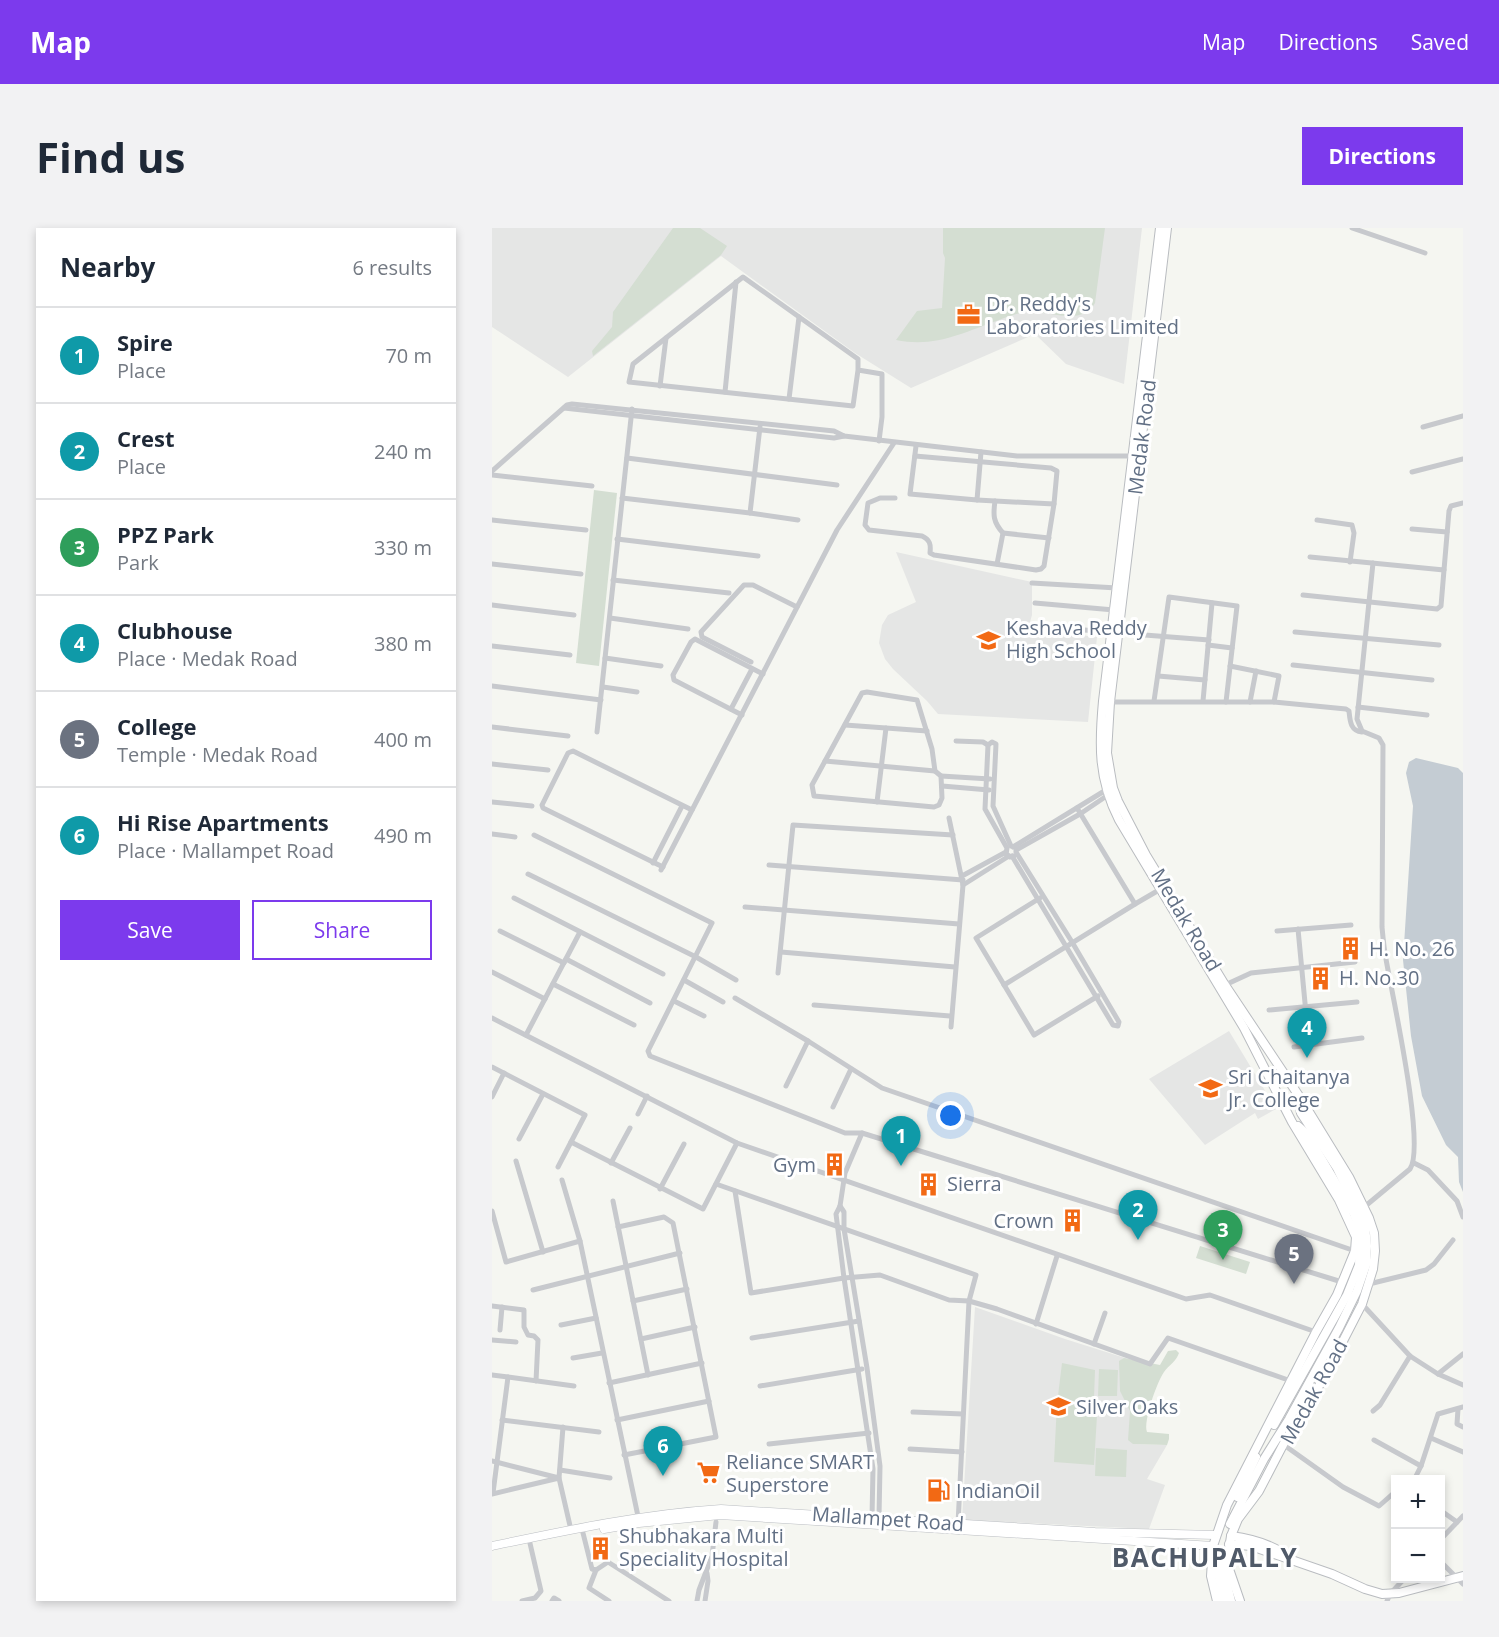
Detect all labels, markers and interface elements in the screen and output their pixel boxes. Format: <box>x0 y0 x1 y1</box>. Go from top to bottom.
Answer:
text: Map <box>30 23 91 61</box>
text: Map <box>1202 28 1245 56</box>
text: Directions <box>1278 28 1378 56</box>
text: Saved <box>1411 28 1469 56</box>
button: Directions <box>1302 127 1463 185</box>
text: Find us <box>36 128 185 185</box>
text: Nearby <box>60 249 155 285</box>
text: 6 results <box>352 254 432 281</box>
place label: Dr. Reddy's Laboratories Limited <box>986 290 1179 340</box>
office icon: Dr. Reddy's Laboratories Limited <box>955 302 981 328</box>
text: Spire <box>117 327 173 357</box>
text: 1 <box>74 342 85 369</box>
text: 70 m <box>385 342 432 369</box>
text: Place <box>117 357 166 384</box>
street label: Medak Road <box>1121 378 1162 496</box>
text: Crest <box>117 423 175 453</box>
text: 2 <box>74 438 85 465</box>
text: 240 m <box>374 438 432 465</box>
text: Place <box>117 453 166 480</box>
text: PPZ Park <box>117 519 214 549</box>
text: 3 <box>74 534 85 561</box>
text: 330 m <box>374 534 432 561</box>
text: Park <box>117 549 159 576</box>
place label: Keshava Reddy High School <box>1006 614 1148 664</box>
text: Clubhouse <box>117 615 233 645</box>
school or university icon: Keshava Reddy High School <box>975 627 1001 653</box>
text: 4 <box>74 630 85 657</box>
text: 380 m <box>374 630 432 657</box>
text: Place · Medak Road <box>117 645 298 672</box>
text: College <box>117 711 197 741</box>
text: 5 <box>74 726 85 753</box>
text: 400 m <box>374 726 432 753</box>
text: Temple · Medak Road <box>117 741 318 768</box>
text: Hi Rise Apartments <box>117 807 329 837</box>
text: 6 <box>74 822 85 849</box>
text: 490 m <box>374 822 432 849</box>
text: Place · Mallampet Road <box>117 837 334 864</box>
street label: Medak Road <box>1145 863 1228 976</box>
button: Save <box>60 900 240 960</box>
button: Share <box>252 900 432 960</box>
place label: H. No. 26 <box>1369 935 1455 962</box>
building icon: H. No. 26 <box>1338 936 1364 962</box>
place label: H. No.30 <box>1339 964 1419 991</box>
building icon: H. No.30 <box>1308 965 1334 991</box>
pin: 4 <box>1288 1008 1326 1058</box>
place label: Sri Chaitanya Jr. College <box>1226 1063 1350 1113</box>
school or university icon: Sri Chaitanya Jr. College <box>1197 1075 1223 1101</box>
your location <box>936 1101 965 1130</box>
pin: 1 <box>882 1116 920 1166</box>
place label: Gym <box>773 1151 816 1178</box>
building icon: Gym <box>821 1152 847 1178</box>
place label: Sierra <box>947 1170 1002 1197</box>
building icon: Sierra <box>916 1171 942 1197</box>
pin: 2 <box>1118 1190 1158 1240</box>
place label: Crown <box>993 1207 1054 1234</box>
building icon: Crown <box>1059 1208 1085 1234</box>
pin: 3 <box>1204 1210 1242 1260</box>
pin: 5 <box>1274 1234 1314 1284</box>
street label: Medak Road <box>1274 1334 1353 1449</box>
place label: Silver Oaks <box>1076 1393 1178 1420</box>
school or university icon: Silver Oaks <box>1045 1394 1071 1420</box>
pin: 6 <box>644 1426 682 1476</box>
place label: Reliance SMART Superstore <box>726 1448 874 1498</box>
supermarket icon: Reliance SMART Superstore <box>695 1460 721 1486</box>
map controls <box>1391 1475 1445 1583</box>
button: + <box>1391 1475 1445 1529</box>
place label: IndianOil <box>956 1477 1040 1504</box>
fuel station icon: IndianOil <box>925 1478 951 1504</box>
street label: Mallampet Road <box>811 1500 965 1537</box>
place label: Shubhakara Multi Speciality Hospital <box>619 1522 789 1572</box>
button: − <box>1391 1529 1445 1583</box>
building icon: Shubhakara Multi Speciality Hospital <box>588 1535 614 1561</box>
district label: BACHUPALLY <box>1112 1539 1298 1575</box>

